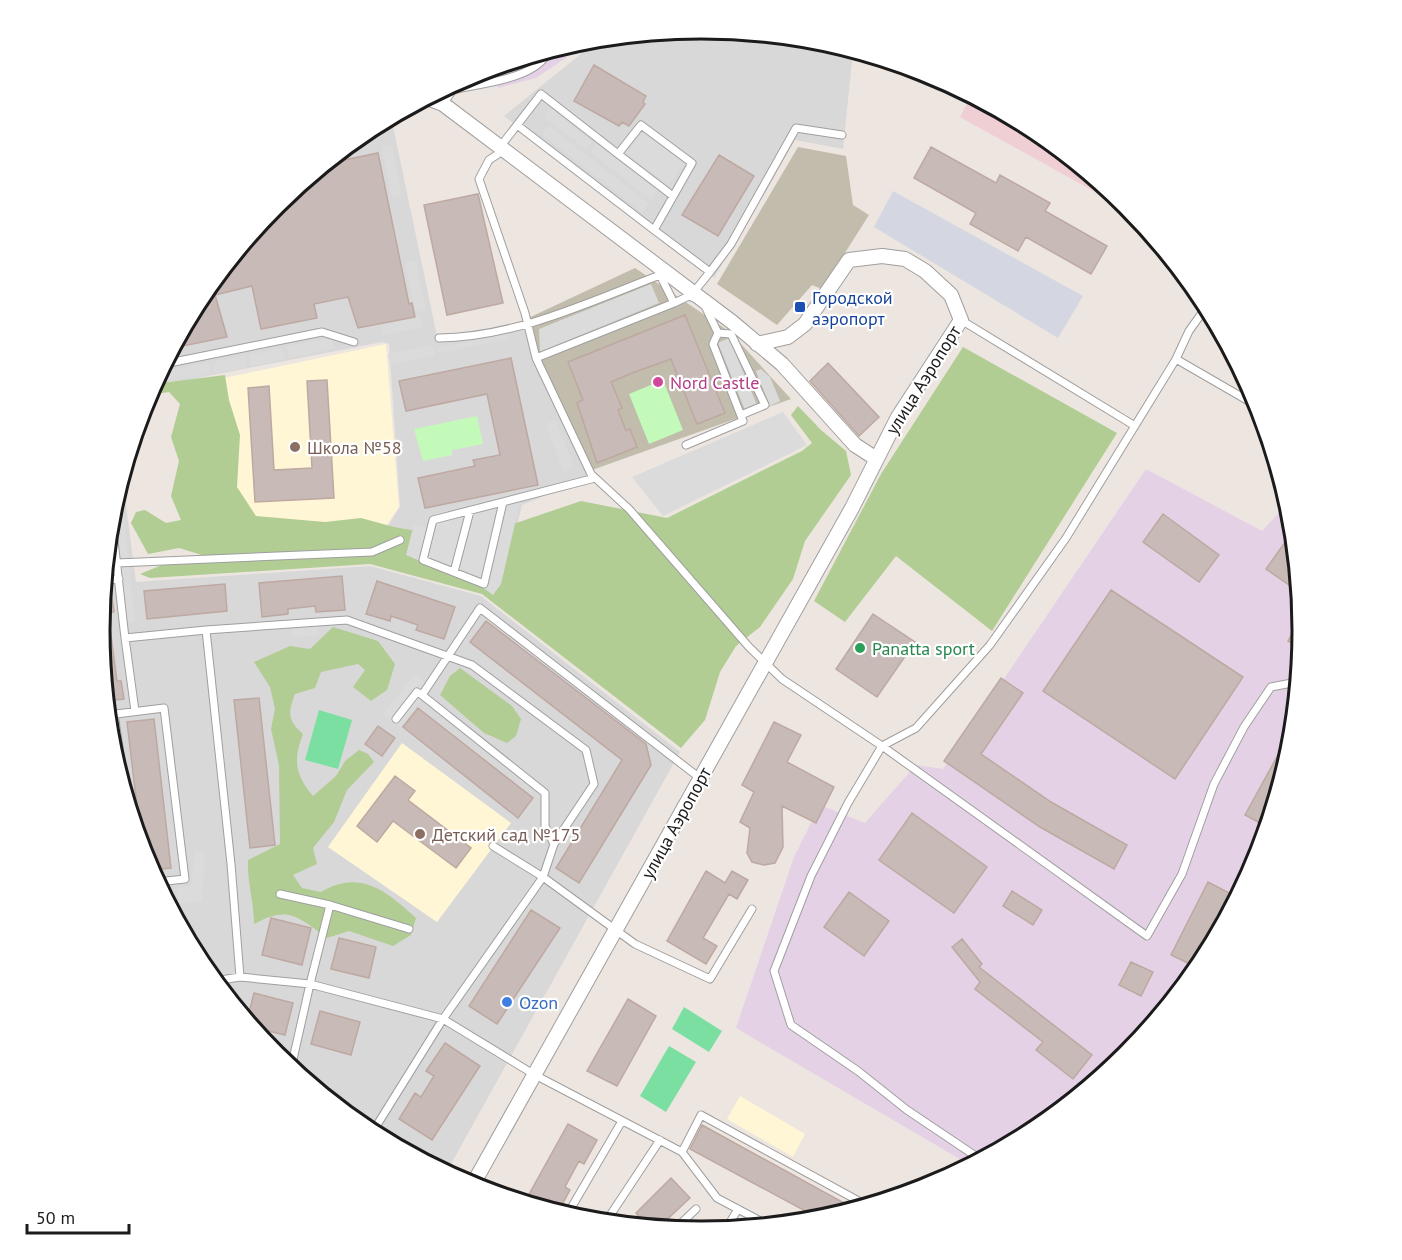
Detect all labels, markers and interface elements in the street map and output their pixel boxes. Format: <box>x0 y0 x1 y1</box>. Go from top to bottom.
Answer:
place label: Городской аэропорт <box>812 286 893 330</box>
marker: Городской аэропорт <box>793 300 807 314</box>
street label: улица Аэропорт <box>880 321 966 439</box>
place label: Nord Castle <box>670 371 759 394</box>
marker: Nord Castle <box>651 375 665 389</box>
place label: Школа №58 <box>307 436 402 459</box>
marker: Школа №58 <box>288 440 302 454</box>
place label: Panatta sport <box>872 637 975 660</box>
marker: Panatta sport <box>853 641 867 655</box>
street label: улица Аэропорт <box>636 762 717 883</box>
place label: Детский сад №175 <box>432 823 580 846</box>
marker: Детский сад №175 <box>413 827 427 841</box>
place label: Ozon <box>519 991 558 1014</box>
marker: Ozon <box>500 995 514 1009</box>
scale bar <box>27 1197 129 1235</box>
text: 50 m <box>36 1206 75 1229</box>

